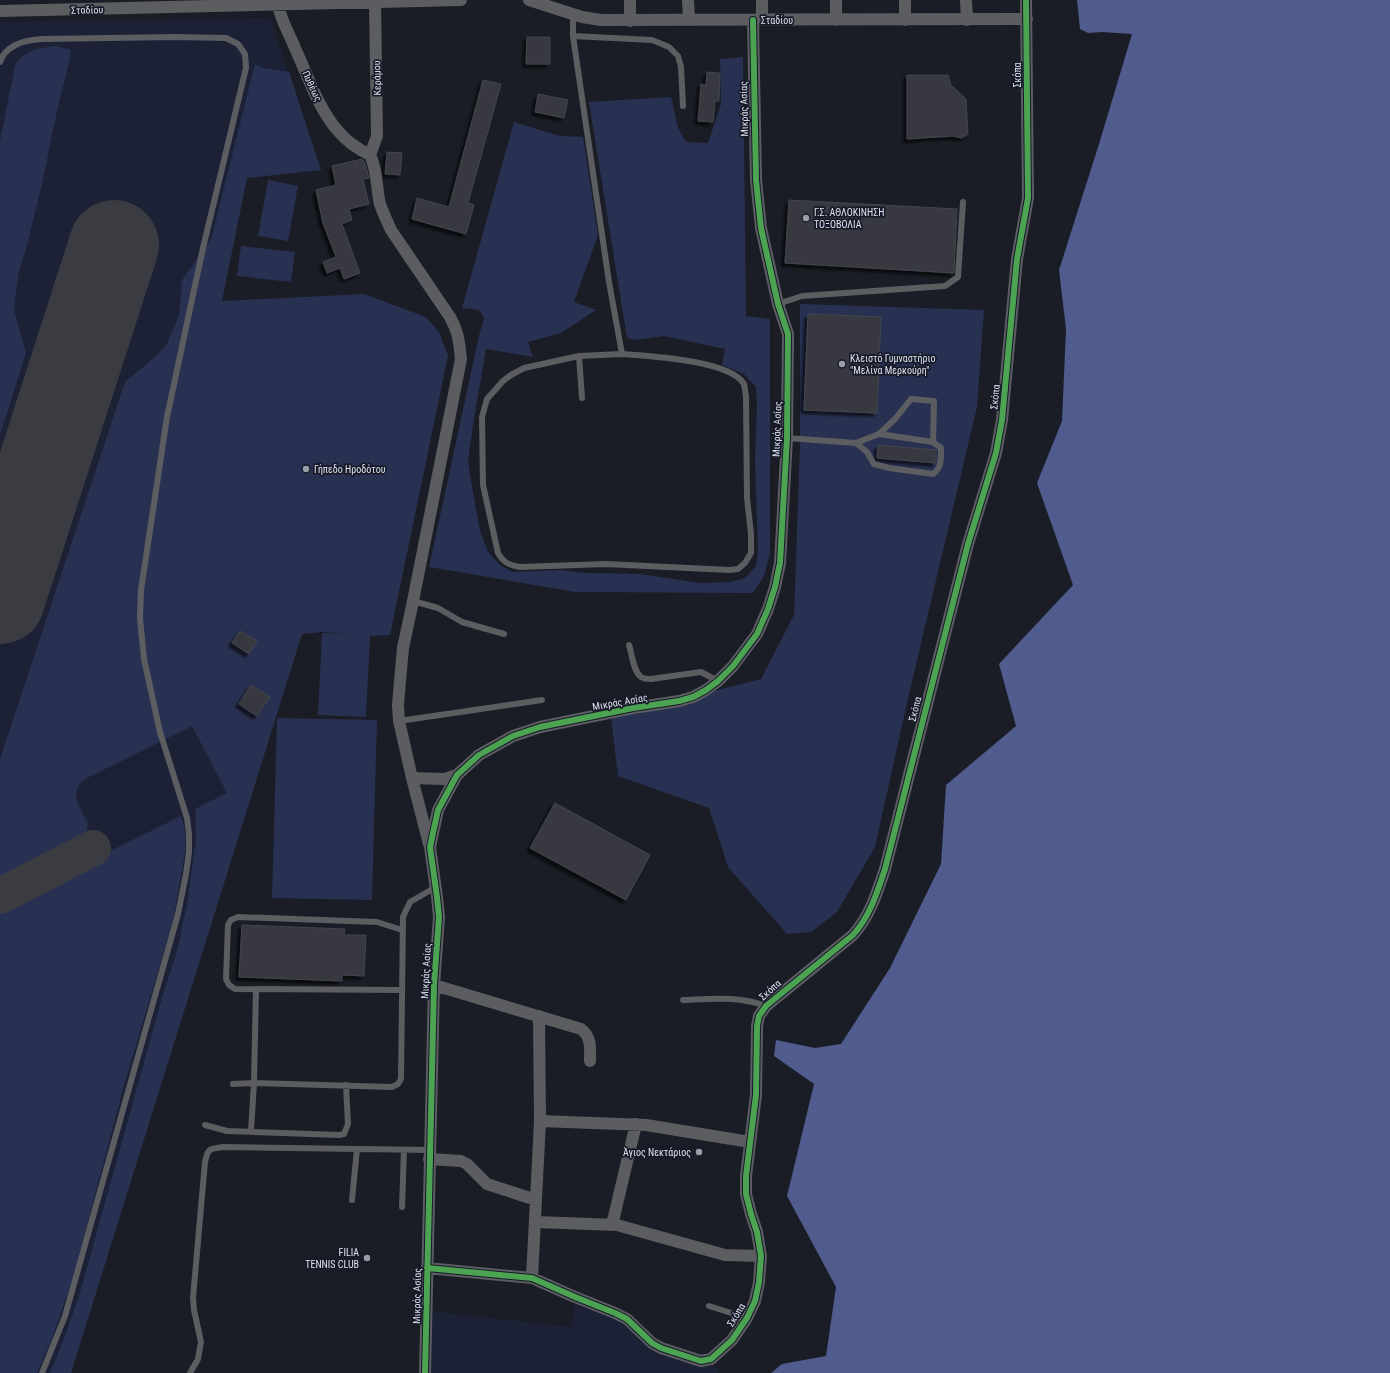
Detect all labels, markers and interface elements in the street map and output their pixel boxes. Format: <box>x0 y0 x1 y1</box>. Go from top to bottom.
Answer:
street label: Σταδίου <box>71 4 103 16</box>
street label: Σταδίου <box>761 15 793 26</box>
street label: Κεράμου <box>371 60 383 96</box>
street label: Σκόπα <box>1012 62 1023 88</box>
street label: Πυθέως <box>299 69 324 104</box>
street label: Μικράς Ασίας <box>738 81 751 137</box>
place label: Γ.Σ. ΑΘΛΟΚΙΝΗΣΗ ΤΟΞΟΒΟΛΙΑ <box>814 207 884 230</box>
marker: Γ.Σ. ΑΘΛΟΚΙΝΗΣΗ ΤΟΞΟΒΟΛΙΑ <box>801 213 811 223</box>
place label: Κλειστό Γυμναστήριο "Μελίνα Μερκούρη" <box>850 353 935 376</box>
marker: Κλειστό Γυμναστήριο "Μελίνα Μερκούρη" <box>837 359 847 369</box>
street label: Σκόπα <box>988 384 1002 410</box>
street label: Μικράς Ασίας <box>771 401 784 457</box>
marker: Γήπεδο Ηροδότου <box>301 464 311 474</box>
place label: Γήπεδο Ηροδότου <box>314 464 386 475</box>
street label: Μικράς Ασίας <box>592 692 649 713</box>
street label: Σκόπα <box>907 695 923 723</box>
street label: Μικράς Ασίας <box>419 943 434 999</box>
street label: Σκόπα <box>757 977 783 1002</box>
place label: Άγιος Νεκτάριος <box>623 1147 691 1159</box>
marker: Άγιος Νεκτάριος <box>694 1147 704 1157</box>
place label: FILIA TENNIS CLUB <box>305 1247 359 1270</box>
marker: FILIA TENNIS CLUB <box>362 1253 372 1263</box>
street label: Μικράς Ασίας <box>411 1268 424 1324</box>
street label: Σκόπα <box>725 1301 747 1329</box>

